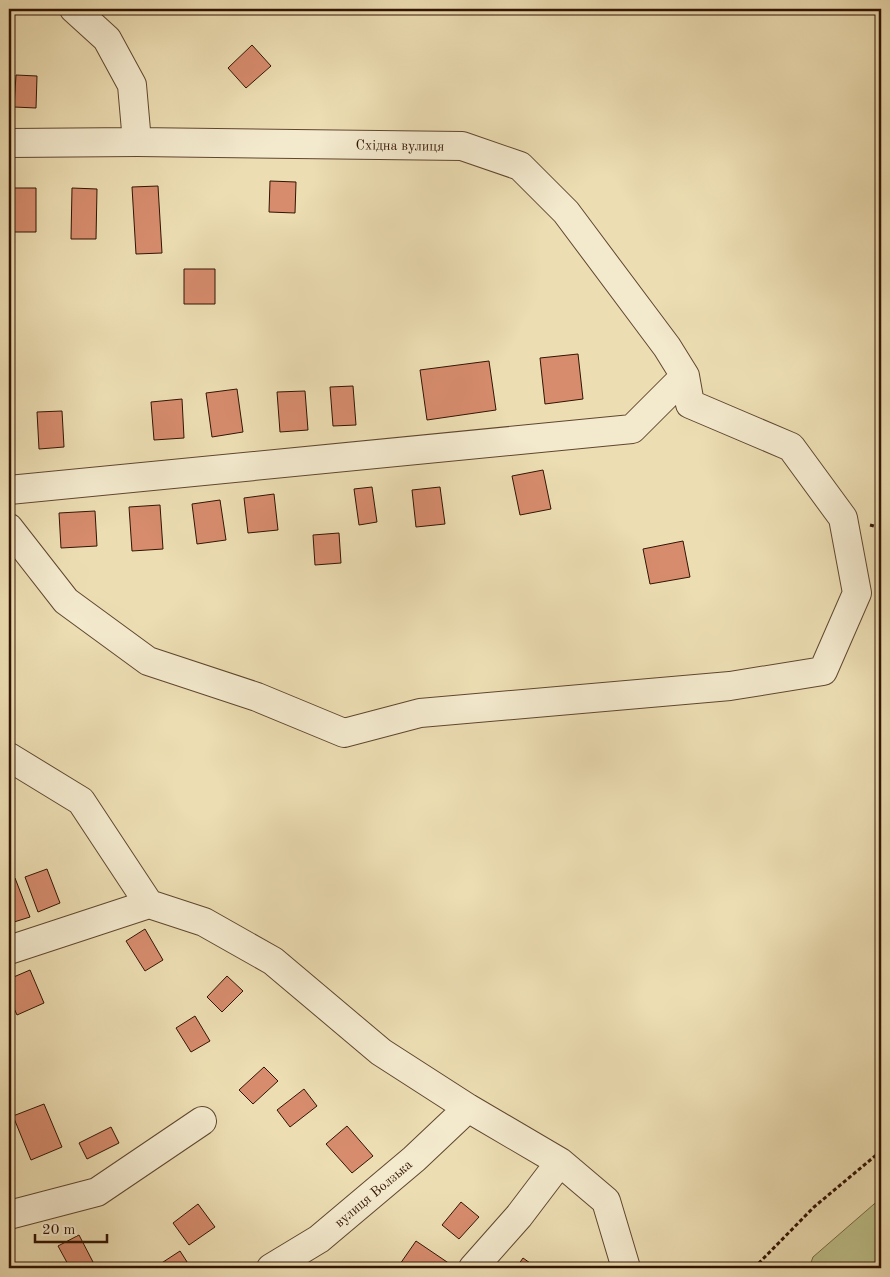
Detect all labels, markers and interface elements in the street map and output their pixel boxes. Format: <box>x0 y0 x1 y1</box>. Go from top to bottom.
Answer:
street label: Східна вулиця <box>356 138 444 154</box>
street label: вулиця Волзька <box>332 1157 415 1230</box>
scale bar <box>35 1212 108 1244</box>
text: 20 m <box>42 1223 76 1238</box>

